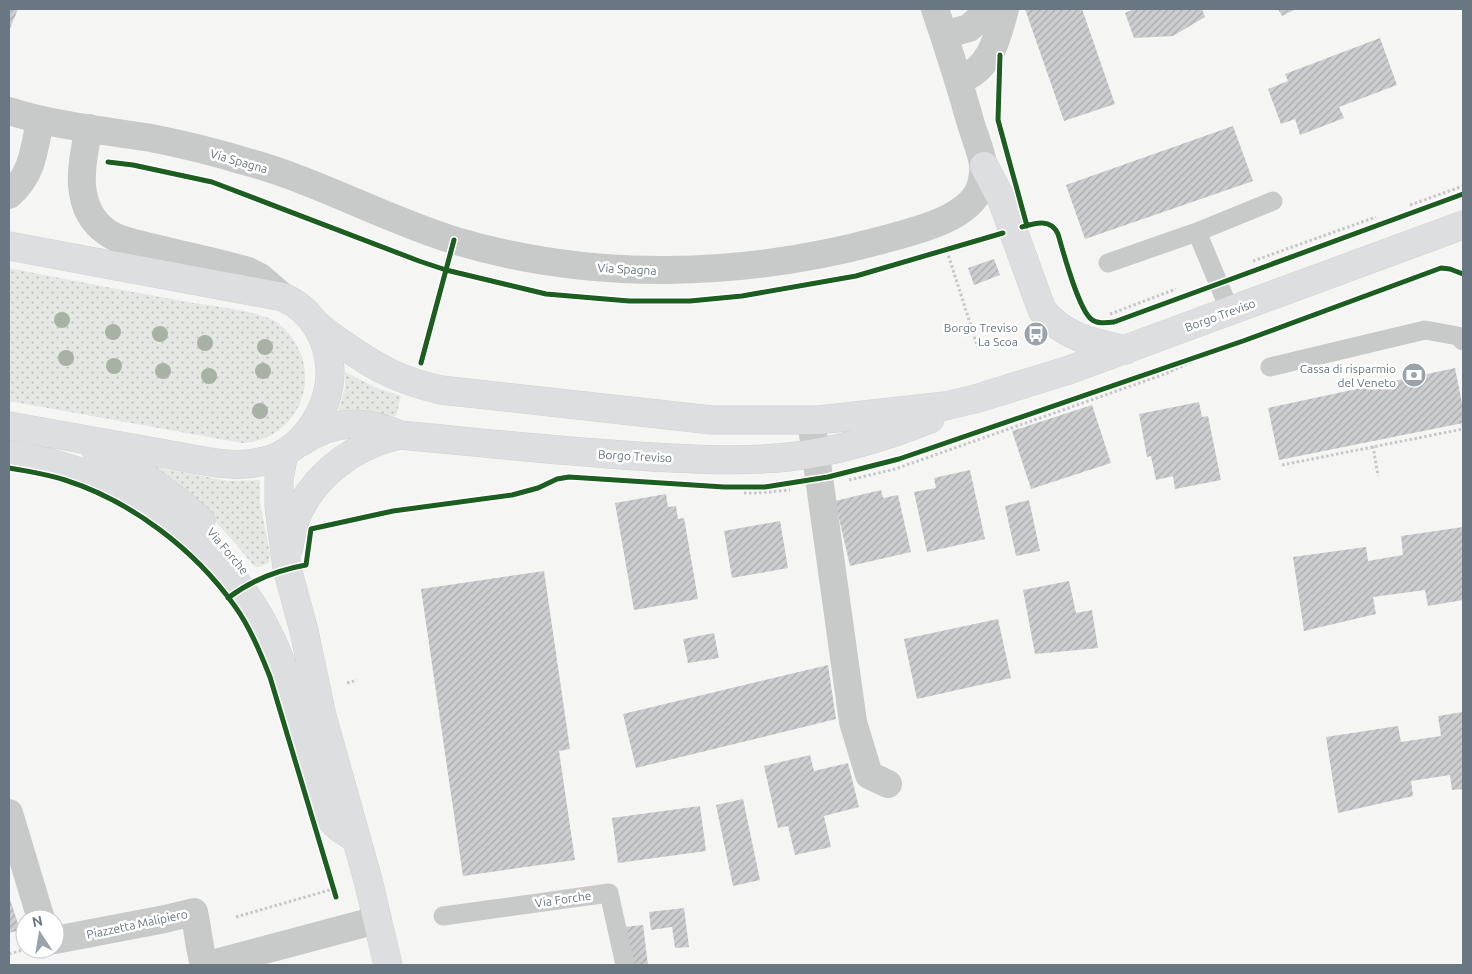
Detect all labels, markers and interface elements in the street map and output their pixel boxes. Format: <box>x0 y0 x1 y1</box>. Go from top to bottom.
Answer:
street label: Via Spagna <box>209 147 269 175</box>
street label: Via Spagna <box>597 261 657 277</box>
street label: Borgo Treviso <box>1183 296 1257 334</box>
place label: Borgo Treviso La Scoa <box>944 321 1018 348</box>
bus stop icon: Borgo Treviso La Scoa <box>1023 321 1049 347</box>
place label: Cassa di risparmio del Veneto <box>1300 362 1396 389</box>
bank icon: Cassa di risparmio del Veneto <box>1401 362 1427 388</box>
street label: Borgo Treviso <box>598 448 672 464</box>
street label: Via Forche <box>205 525 251 577</box>
street label: Via Forche <box>534 889 592 909</box>
street label: Piazzetta Malipiero <box>85 907 189 941</box>
north arrow <box>15 909 65 959</box>
text: N <box>31 912 44 930</box>

